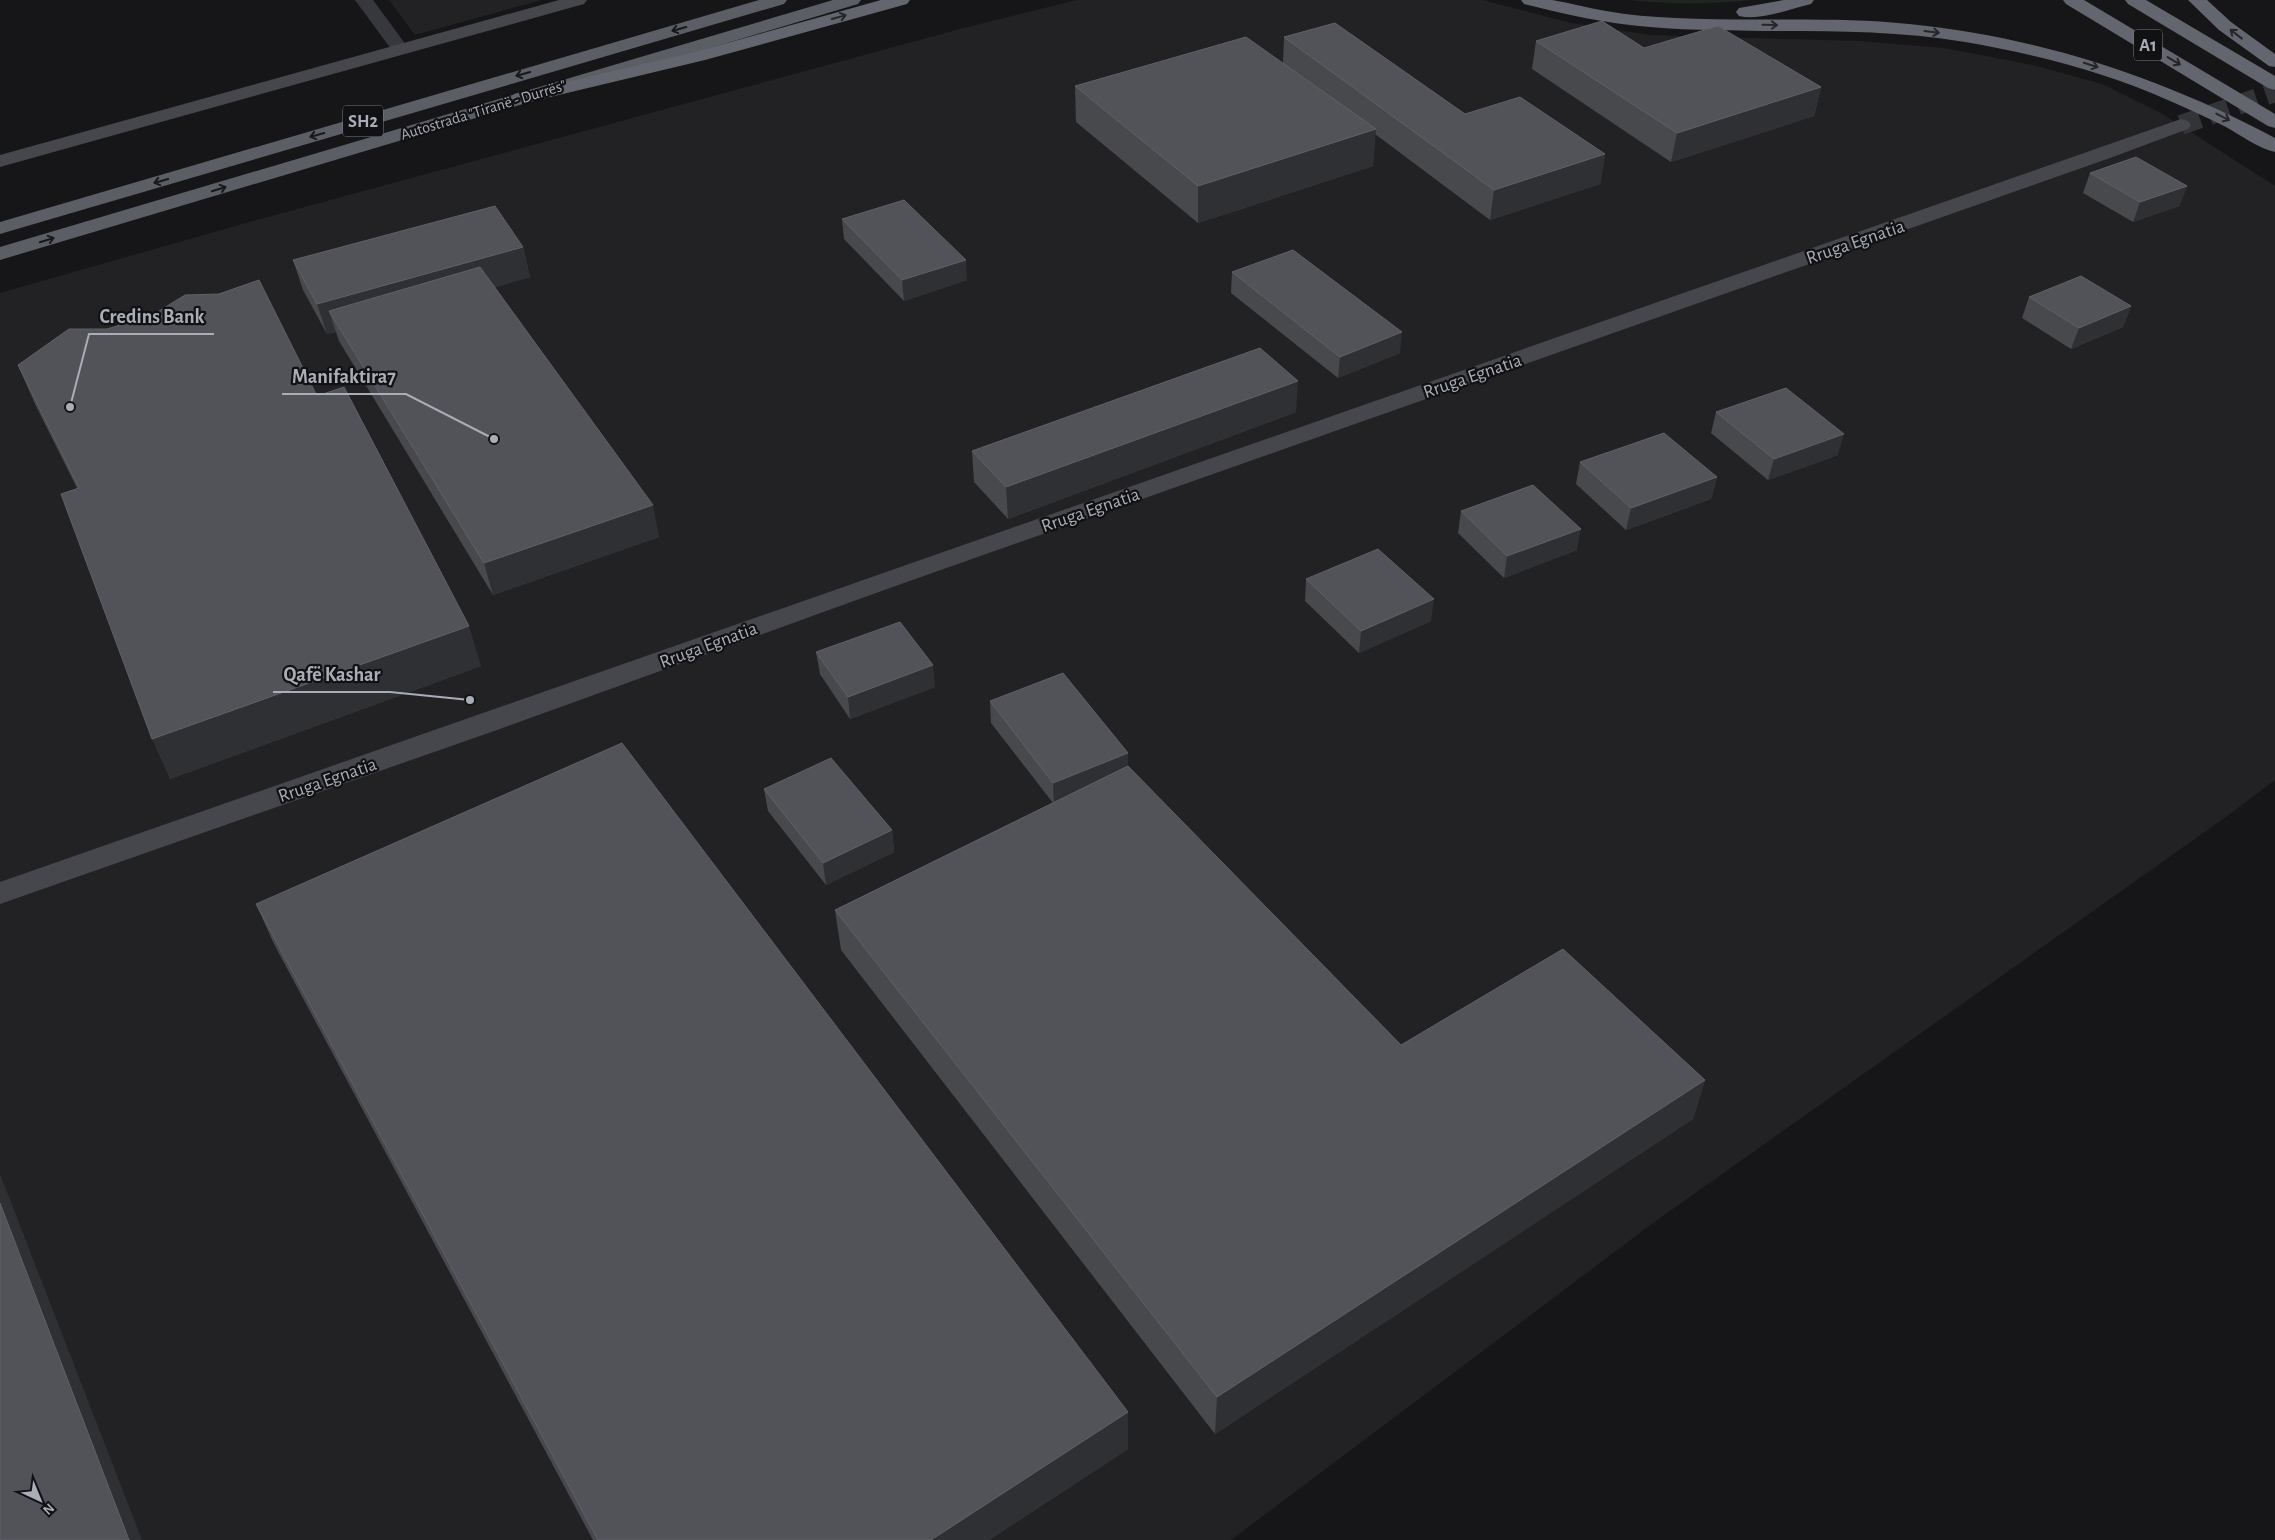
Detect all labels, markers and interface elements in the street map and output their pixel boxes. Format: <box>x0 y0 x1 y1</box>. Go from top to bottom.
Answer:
one-way arrow <box>831 12 847 22</box>
one-way arrow <box>1761 20 1777 30</box>
one-way arrow <box>671 24 687 34</box>
one-way arrow <box>1923 27 1939 37</box>
one-way arrow <box>2229 28 2242 39</box>
road number: A1 <box>2134 30 2162 60</box>
one-way arrow <box>2167 56 2181 66</box>
one-way arrow <box>2082 60 2098 70</box>
one-way arrow <box>515 69 531 79</box>
street label: Autostrada "Tiranë - Durrës" <box>399 77 568 143</box>
road number: SH2 <box>343 105 383 136</box>
one-way arrow <box>2215 113 2230 122</box>
one-way arrow <box>309 130 325 140</box>
one-way arrow <box>153 176 169 186</box>
one-way arrow <box>211 183 227 193</box>
street label: Rruga Egnatia <box>1804 217 1907 268</box>
one-way arrow <box>38 235 54 245</box>
callout: Credins Bank <box>89 299 214 334</box>
text: Credins Bank <box>100 307 205 327</box>
street label: Rruga Egnatia <box>1421 351 1524 402</box>
callout: Manifaktira7 <box>282 359 406 394</box>
text: Manifaktira7 <box>292 367 396 387</box>
street label: Rruga Egnatia <box>1039 485 1142 536</box>
street label: Rruga Egnatia <box>657 619 760 672</box>
callout: Qafë Kashar <box>273 657 390 692</box>
text: Qafë Kashar <box>283 665 381 686</box>
street label: Rruga Egnatia <box>276 755 379 806</box>
north arrow <box>15 1475 65 1525</box>
text: N <box>40 1500 57 1517</box>

